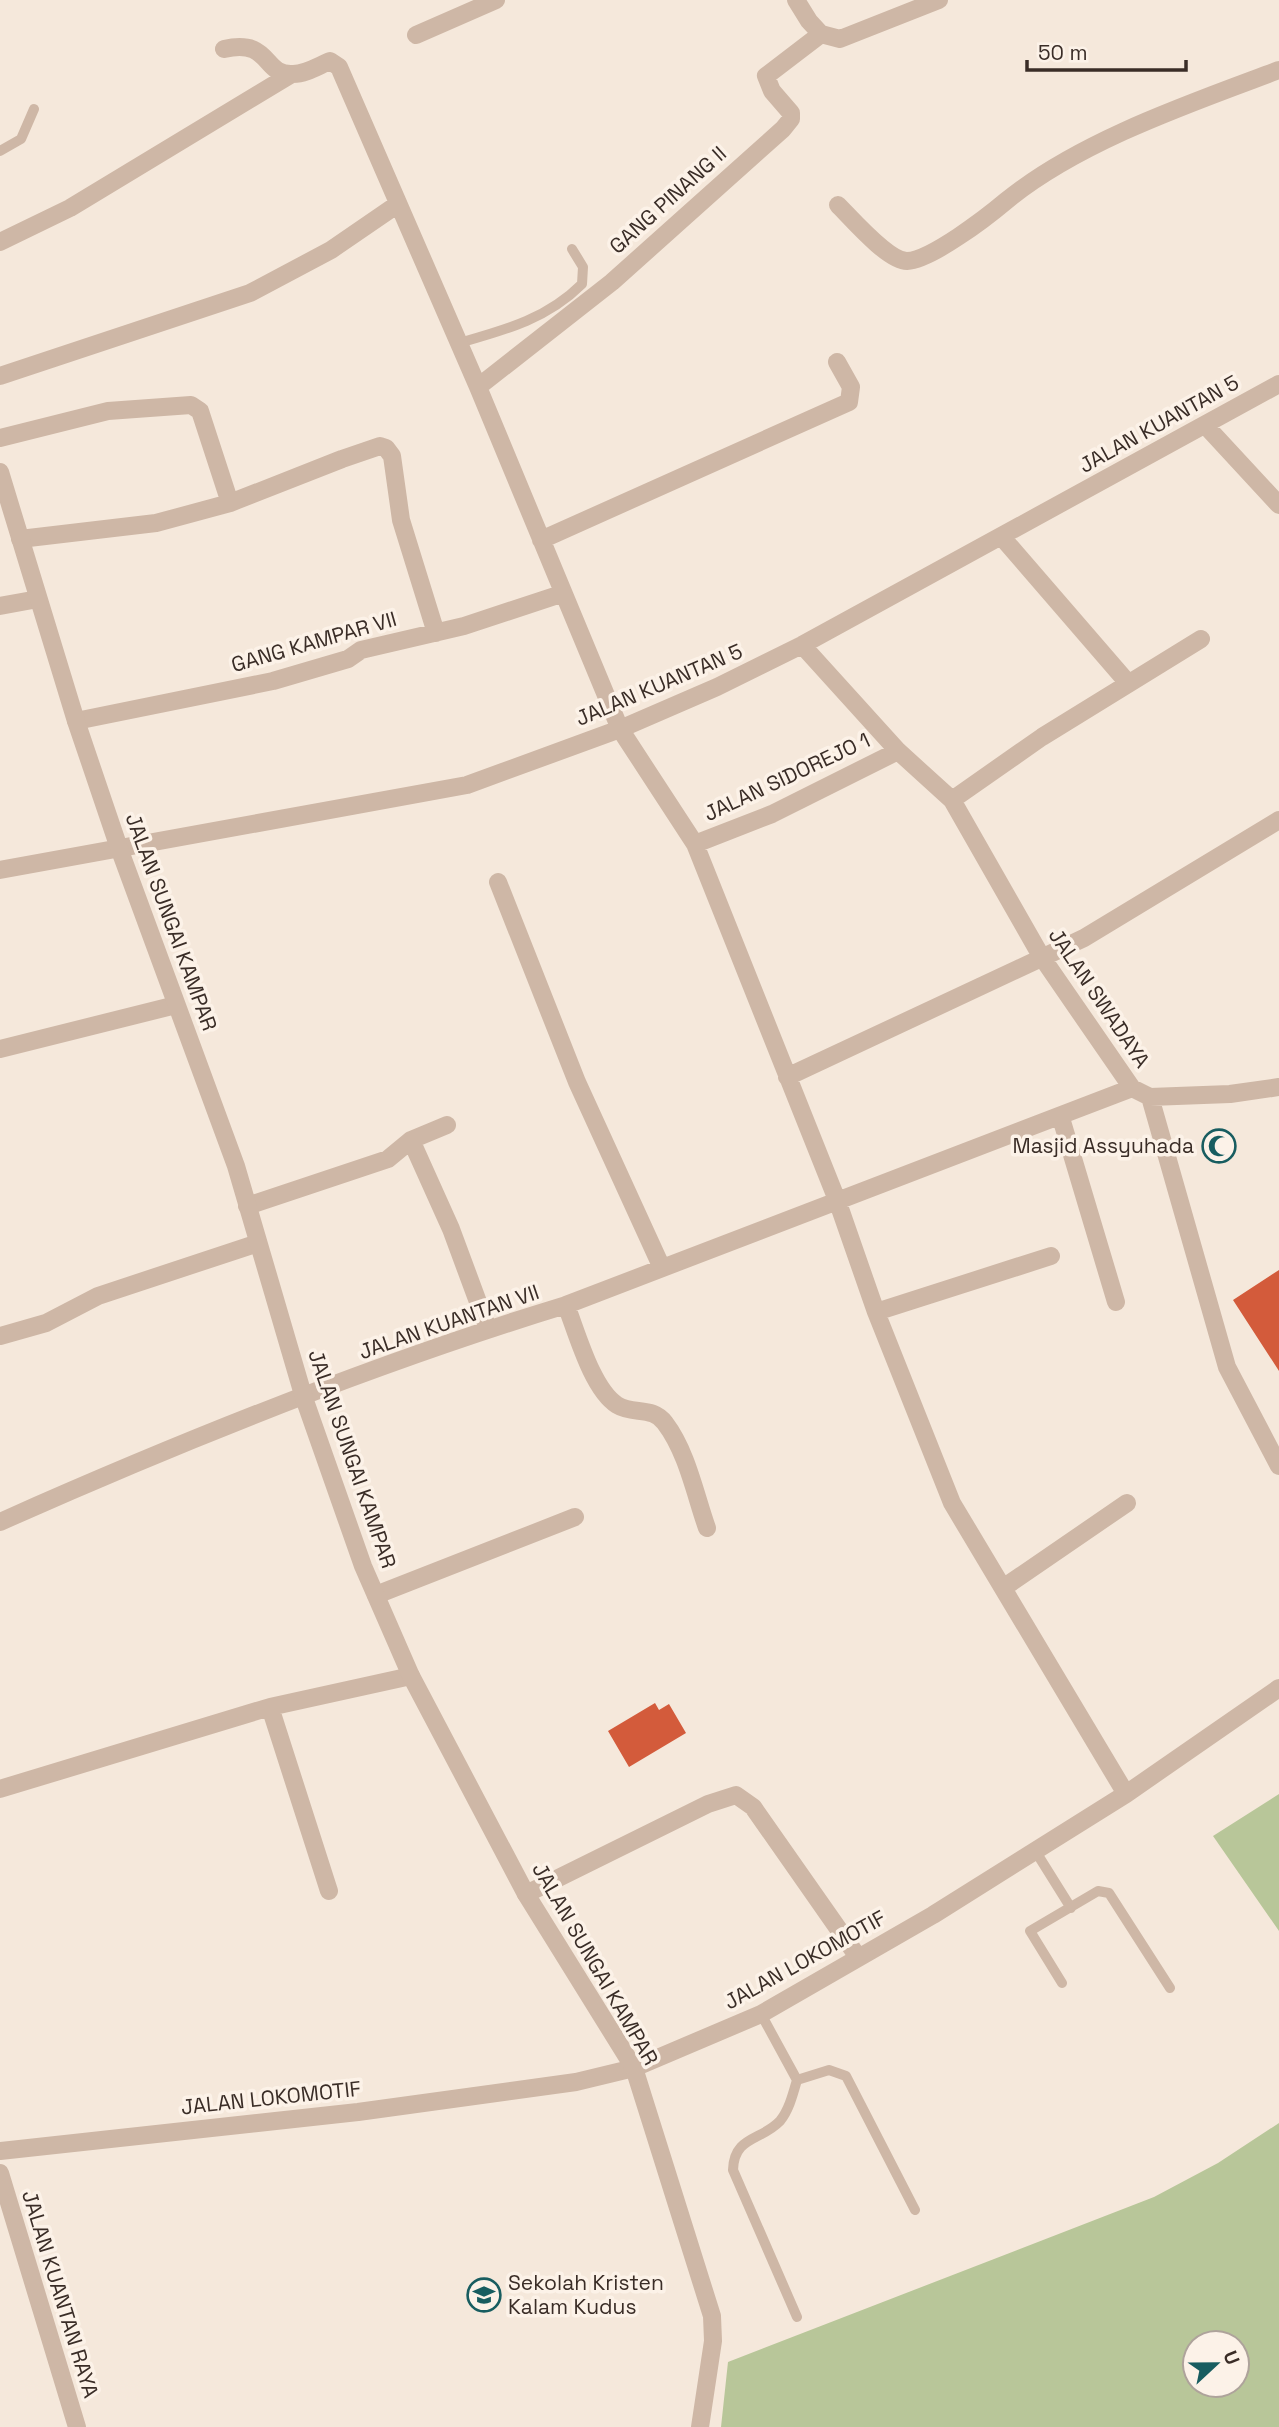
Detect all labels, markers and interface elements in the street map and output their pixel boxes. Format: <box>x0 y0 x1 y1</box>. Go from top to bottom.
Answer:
scale bar <box>1027 28 1186 72</box>
text: 50 m <box>1038 39 1088 66</box>
street label: GANG PINANG II <box>603 140 732 259</box>
street label: JALAN KUANTAN 5 <box>1074 368 1243 479</box>
street label: GANG KAMPAR VII <box>228 605 400 678</box>
street label: JALAN KUANTAN 5 <box>571 637 746 732</box>
street label: JALAN SIDOREJO 1 <box>699 726 874 827</box>
street label: JALAN SUNGAI KAMPAR <box>120 809 223 1034</box>
street label: JALAN SWADAYA <box>1043 923 1156 1073</box>
mosque icon: Masjid Assyuhada <box>1200 1127 1238 1165</box>
place label: Masjid Assyuhada <box>1012 1132 1194 1159</box>
street label: JALAN KUANTAN VII <box>355 1278 543 1365</box>
street label: JALAN SUNGAI KAMPAR <box>302 1346 403 1572</box>
street label: JALAN SUNGAI KAMPAR <box>526 1858 665 2070</box>
street label: JALAN LOKOMOTIF <box>719 1904 890 2015</box>
street label: JALAN LOKOMOTIF <box>180 2075 362 2120</box>
street label: JALAN KUANTAN RAYA <box>16 2187 105 2401</box>
place label: Sekolah Kristen Kalam Kudus <box>508 2269 664 2320</box>
school or university icon: Sekolah Kristen Kalam Kudus <box>465 2276 503 2314</box>
north arrow <box>1181 2329 1251 2399</box>
text: U <box>1217 2347 1245 2368</box>

